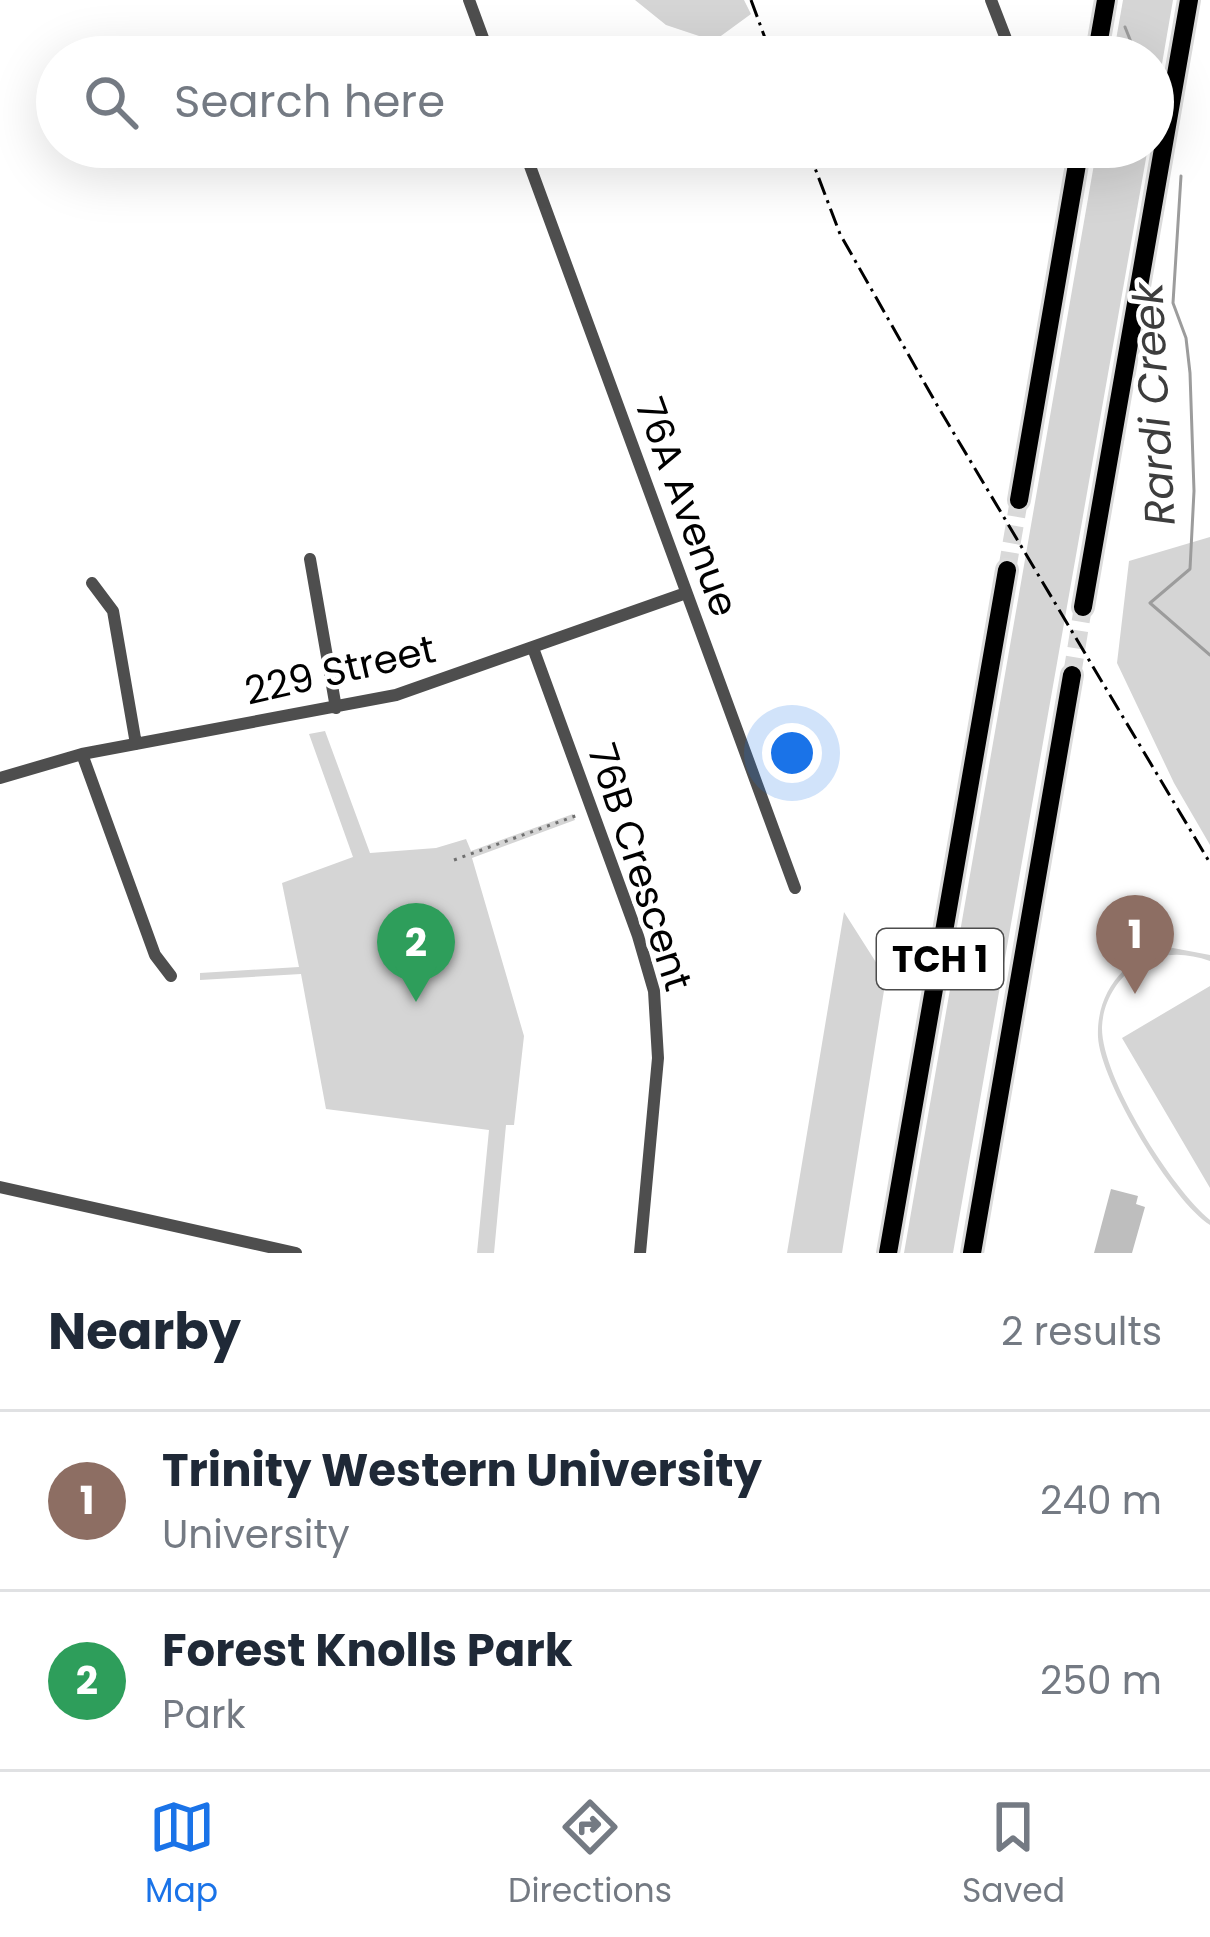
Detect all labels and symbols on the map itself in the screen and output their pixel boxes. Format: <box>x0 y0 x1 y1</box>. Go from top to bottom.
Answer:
water label: Rardi Creek <box>1118 279 1190 527</box>
street label: 76A Avenue <box>622 390 752 624</box>
street label: 229 Street <box>239 621 441 719</box>
your location <box>762 723 822 783</box>
street label: 76B Crescent <box>574 736 706 998</box>
pin: 1 <box>1096 895 1174 994</box>
pin: 2 <box>377 903 455 1002</box>
road number: TCH 1 <box>877 929 1003 989</box>

